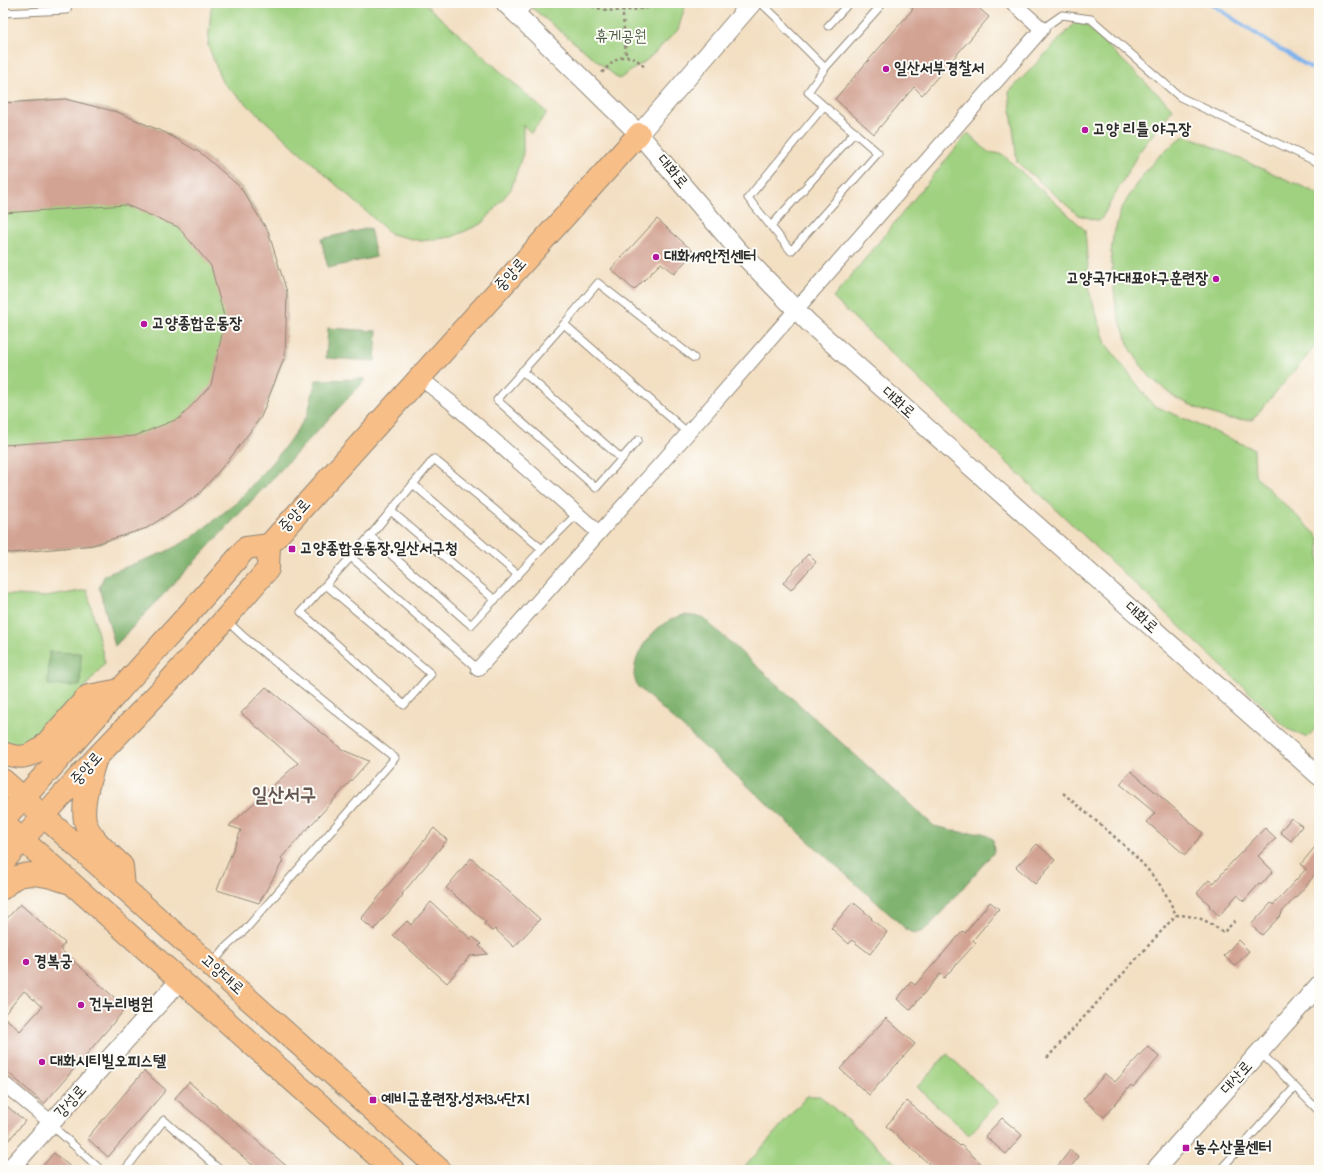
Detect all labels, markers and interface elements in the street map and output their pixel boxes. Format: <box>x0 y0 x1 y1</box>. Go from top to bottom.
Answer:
park label: 휴게공원 <box>595 25 647 49</box>
place label: 일산서부경찰서 <box>894 57 984 81</box>
marker: 일산서부경찰서 <box>881 64 891 74</box>
place label: 고양 리틀 야구장 <box>1093 118 1191 142</box>
marker: 고양 리틀 야구장 <box>1080 125 1090 135</box>
street label: 대화로 <box>650 149 694 195</box>
place label: 대화119안전센터 <box>664 245 756 269</box>
marker: 대화119안전센터 <box>651 252 661 262</box>
street label: 중앙로 <box>489 253 533 297</box>
place label: 고양국가대표야구훈련장 <box>1066 267 1208 291</box>
marker: 고양국가대표야구훈련장 <box>1211 274 1221 284</box>
place label: 고양종합운동장 <box>152 312 242 336</box>
marker: 고양종합운동장 <box>139 319 149 329</box>
street label: 대화로 <box>876 381 920 425</box>
street label: 중앙로 <box>273 494 317 538</box>
place label: 고양종합운동장.일산서구청 <box>300 537 458 561</box>
marker: 고양종합운동장.일산서구청 <box>287 544 297 554</box>
street label: 대화로 <box>1119 596 1163 640</box>
street label: 중앙로 <box>65 747 109 791</box>
district label: 일산서구 <box>252 782 316 811</box>
street label: 고양대로 <box>195 949 249 1001</box>
place label: 경복궁 <box>34 950 73 974</box>
marker: 경복궁 <box>21 957 31 967</box>
place label: 건누리병원 <box>89 993 154 1017</box>
marker: 건누리병원 <box>76 1000 86 1010</box>
place label: 대화시티빌오피스텔 <box>50 1050 167 1074</box>
street label: 대산로 <box>1215 1056 1259 1100</box>
marker: 대화시티빌오피스텔 <box>37 1057 47 1067</box>
street label: 강성로 <box>49 1080 93 1124</box>
place label: 예비군훈련장.성저3.4단지 <box>381 1088 530 1112</box>
marker: 예비군훈련장.성저3.4단지 <box>368 1095 378 1105</box>
place label: 농수산물센터 <box>1194 1136 1271 1160</box>
marker: 농수산물센터 <box>1181 1143 1191 1153</box>

